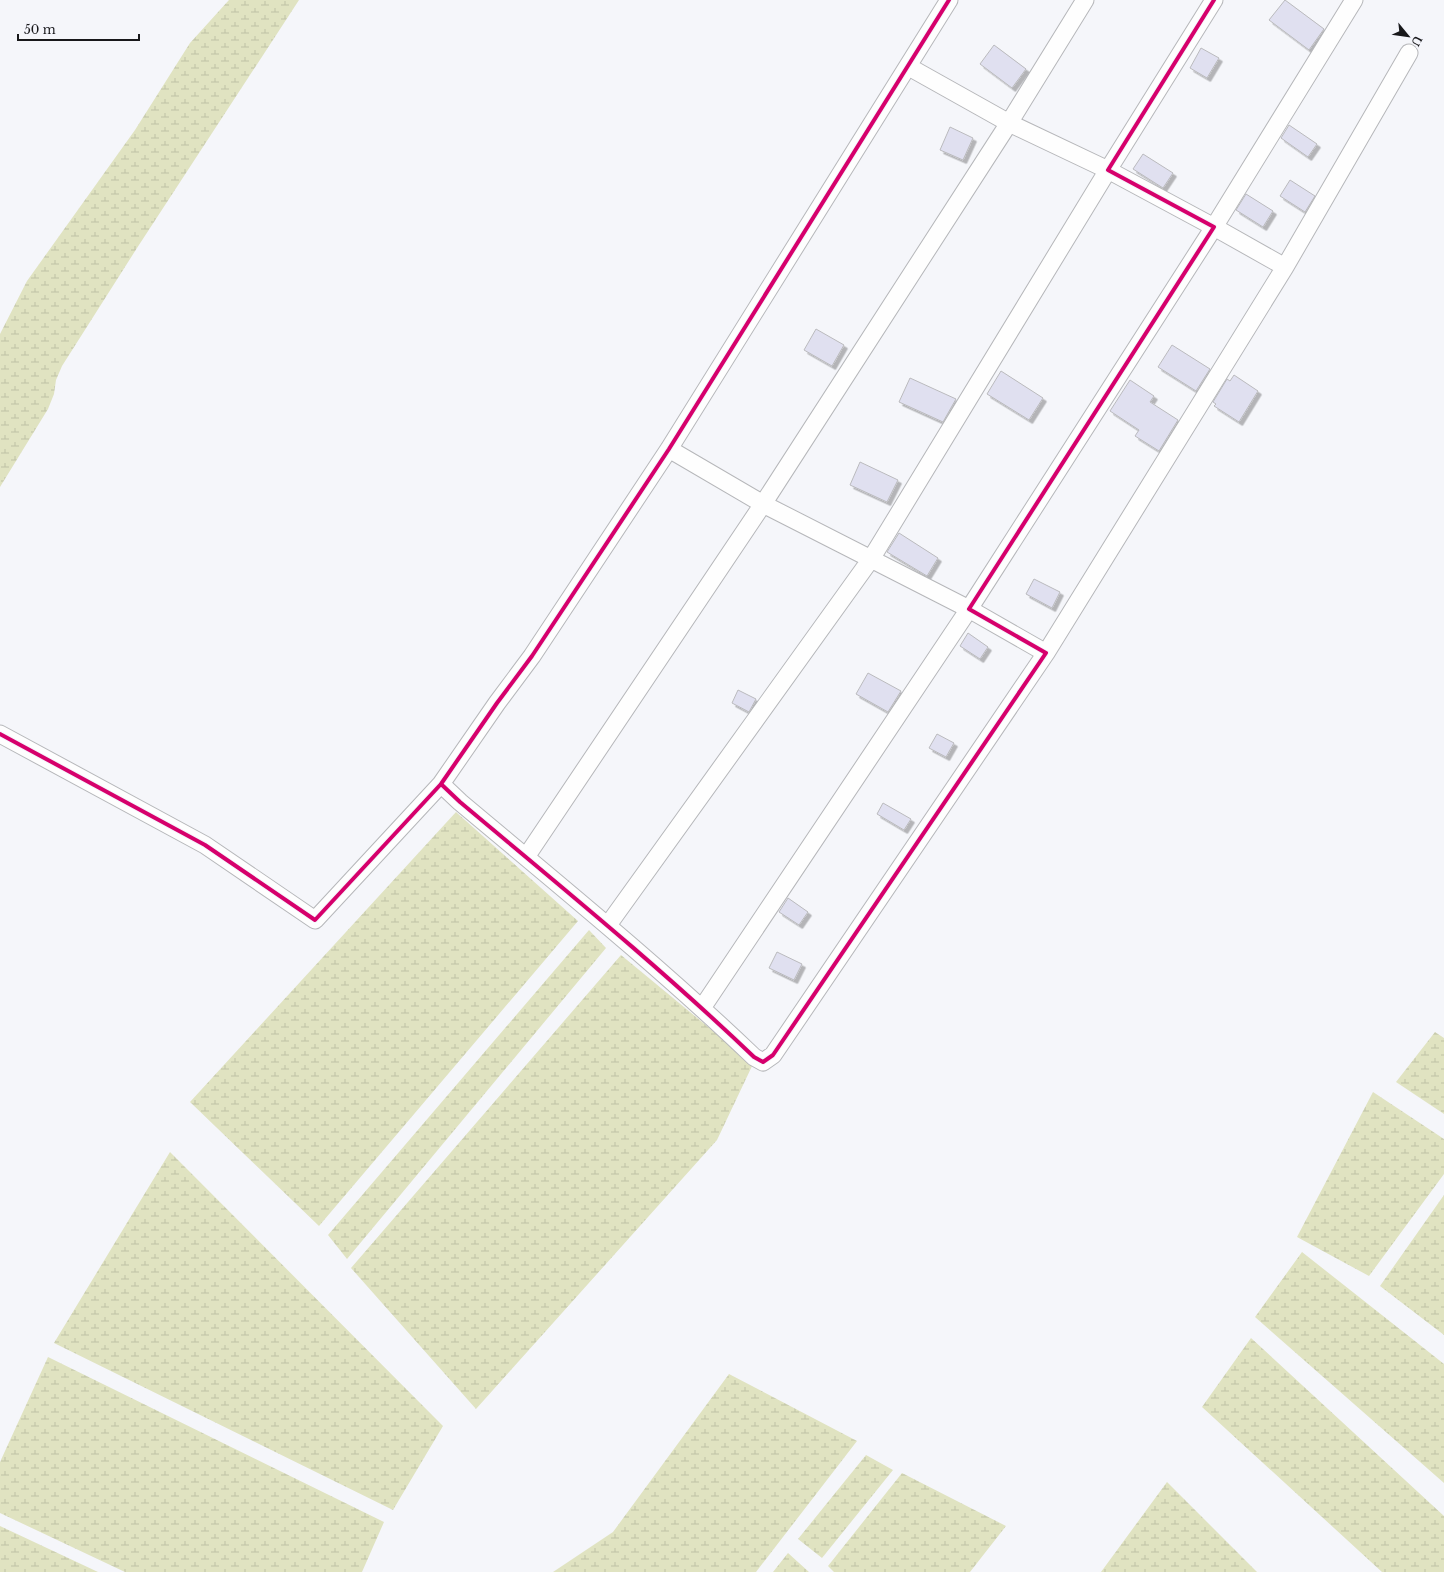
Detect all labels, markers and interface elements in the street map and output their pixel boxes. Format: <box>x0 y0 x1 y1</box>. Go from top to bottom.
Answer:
scale bar <box>18 16 139 42</box>
north arrow <box>1388 16 1428 56</box>
text: 50 m <box>24 22 56 37</box>
text: U <box>1408 33 1425 49</box>

